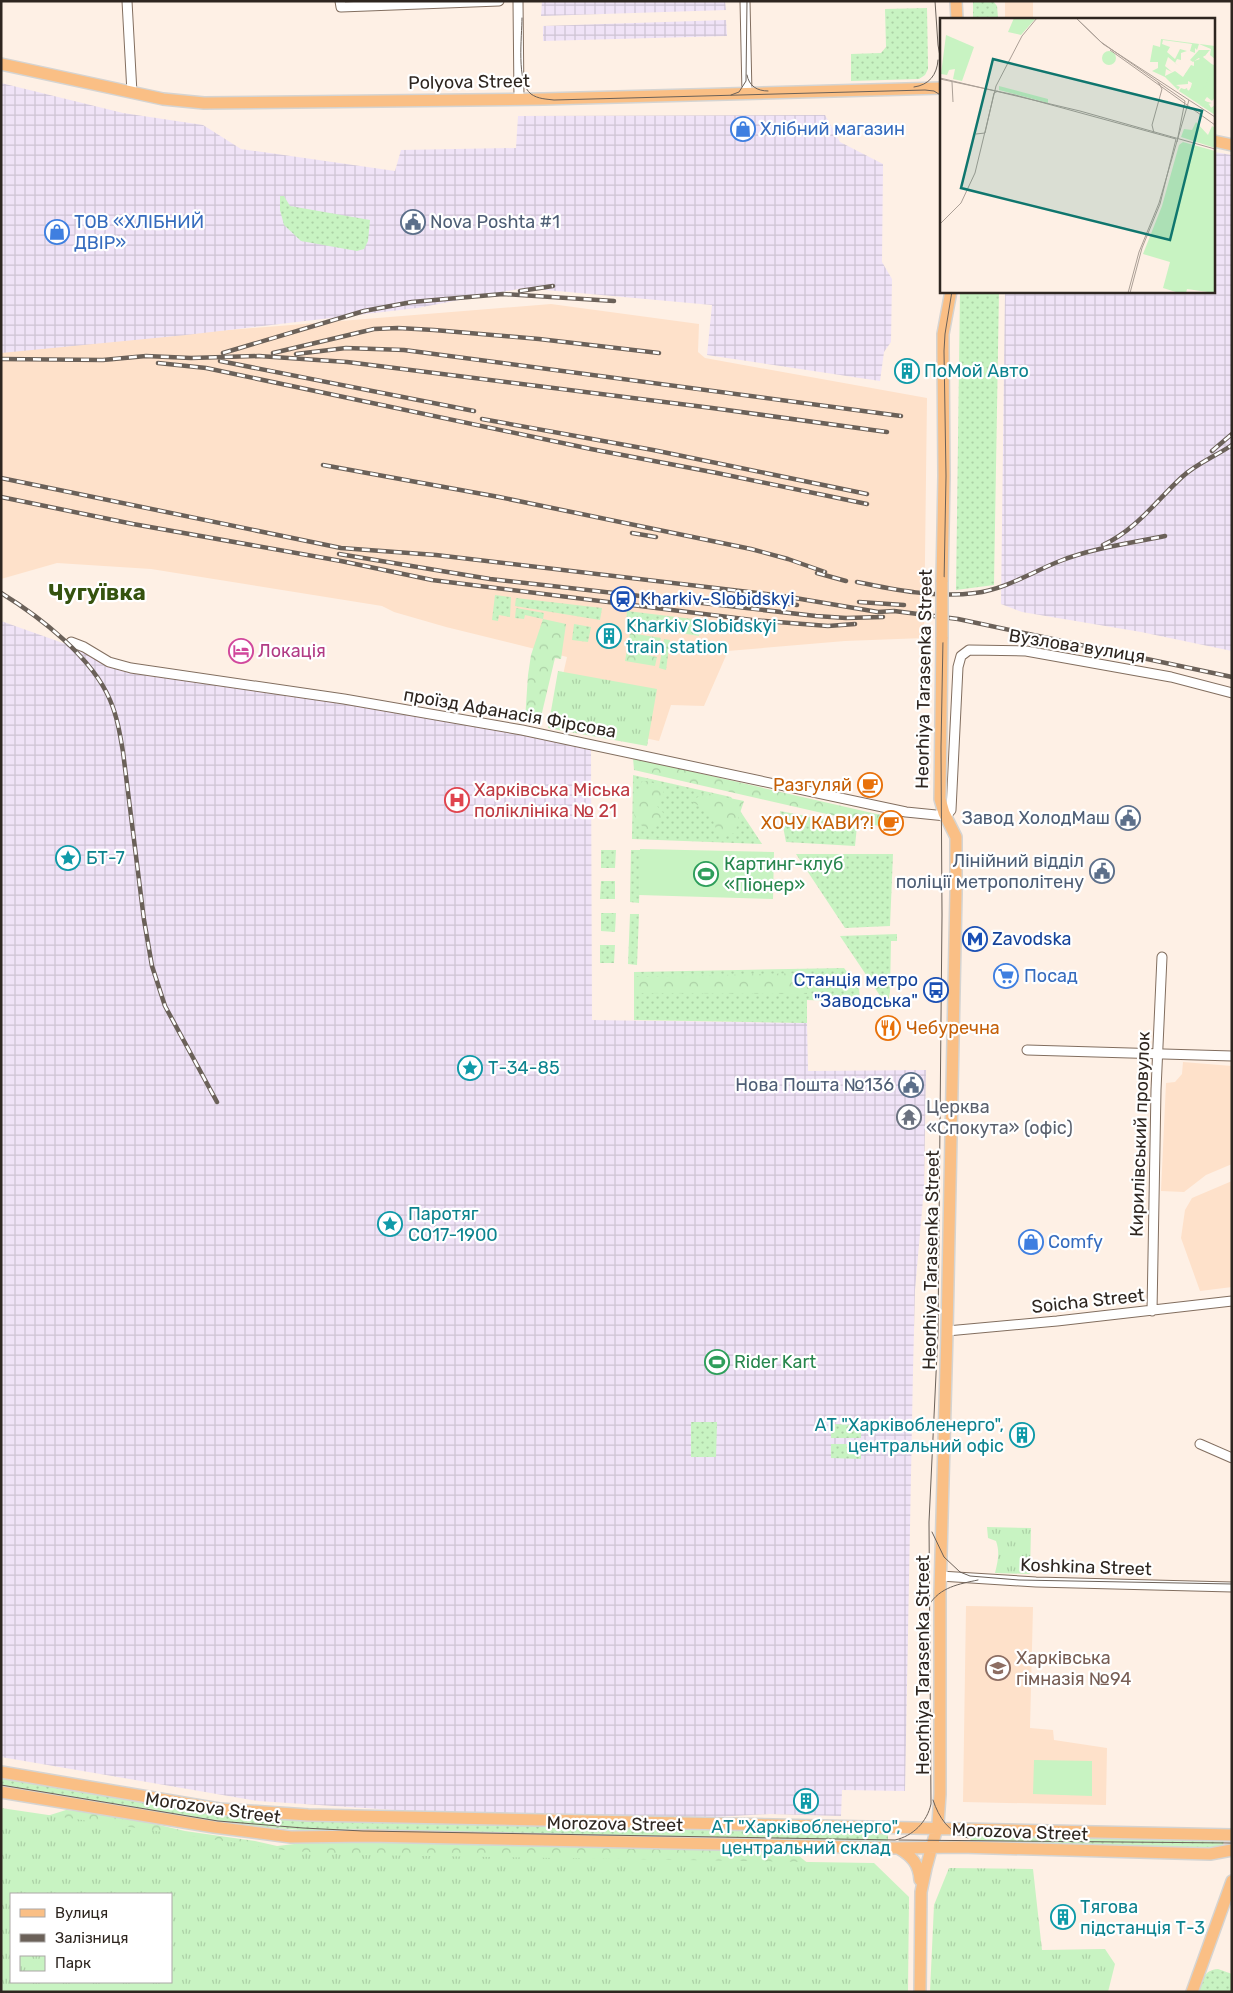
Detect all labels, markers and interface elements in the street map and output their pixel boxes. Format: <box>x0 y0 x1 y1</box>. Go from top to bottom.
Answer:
inset map <box>940 18 1216 292</box>
street label: Polyova Street <box>408 70 530 94</box>
shop icon: Хлібний магазин <box>730 116 756 142</box>
place label: Хлібний магазин <box>760 118 905 140</box>
public building icon: Nova Poshta #1 <box>400 209 426 235</box>
place label: ТОВ «ХЛІБНИЙ ДВІР» <box>74 211 204 254</box>
place label: Nova Poshta #1 <box>430 211 560 233</box>
shop icon: ТОВ «ХЛІБНИЙ ДВІР» <box>44 219 70 245</box>
building icon: ПоМой Авто <box>894 358 920 384</box>
place label: ПоМой Авто <box>924 360 1029 382</box>
street label: Heorhiya Tarasenka Street <box>911 569 937 789</box>
district label: Чугуївка <box>48 579 146 606</box>
station icon: Kharkіv-Slobidskyi <box>610 586 636 612</box>
place label: Kharkіv-Slobidskyi <box>640 588 795 610</box>
place label: Kharkiv Slobidskyi train station <box>626 615 777 658</box>
building icon: Kharkiv Slobidskyi train station <box>596 623 622 649</box>
street label: Вузлова вулиця <box>1007 624 1147 668</box>
hotel icon: Локація <box>228 638 254 664</box>
place label: Локація <box>258 640 326 662</box>
street label: проїзд Афанасія Фірсова <box>402 683 618 743</box>
cafe icon: Разгуляй <box>857 772 883 798</box>
place label: Разгуляй <box>773 774 852 796</box>
place label: Харківська Міська поліклініка № 21 <box>474 779 630 822</box>
hospital icon: Харківська Міська поліклініка № 21 <box>444 787 470 813</box>
public building icon: Завод ХолодМаш <box>1115 805 1141 831</box>
place label: Завод ХолодМаш <box>962 807 1110 829</box>
cafe icon: ХОЧУ КАВИ?! <box>878 810 904 836</box>
place label: ХОЧУ КАВИ?! <box>761 812 874 834</box>
place icon: БТ-7 <box>55 845 81 871</box>
place label: БТ-7 <box>86 847 125 869</box>
place label: Лінійний відділ поліції метрополітену <box>896 850 1084 893</box>
place label: Картинг-клуб «Піонер» <box>724 853 843 896</box>
public building icon: Лінійний відділ поліції метрополітену <box>1089 858 1115 884</box>
sports icon: Картинг-клуб «Піонер» <box>693 861 719 887</box>
metro station icon: Zavodska <box>962 926 988 952</box>
place label: Zavodska <box>992 928 1071 950</box>
supermarket icon: Посад <box>993 963 1019 989</box>
place label: Посад <box>1024 965 1078 987</box>
place label: Станція метро "Заводська" <box>794 969 918 1012</box>
bus stop icon: Станція метро "Заводська" <box>923 977 949 1003</box>
restaurant icon: Чебуречна <box>875 1015 901 1041</box>
place label: Чебуречна <box>906 1017 1000 1039</box>
street label: Кирилівський провулок <box>1125 1031 1155 1237</box>
place icon: Т-34-85 <box>457 1055 483 1081</box>
place label: Т-34-85 <box>488 1057 560 1079</box>
public building icon: Нова Пошта №136 <box>898 1072 924 1098</box>
place label: Нова Пошта №136 <box>735 1074 894 1096</box>
place label: Церква «Спокута» (офіс) <box>926 1096 1073 1139</box>
temple icon: Церква «Спокута» (офіс) <box>896 1104 922 1130</box>
street label: Heorhiya Tarasenka Street <box>918 1150 944 1370</box>
place label: Паротяг СО17-1900 <box>408 1203 498 1246</box>
place icon: Паротяг СО17-1900 <box>377 1211 403 1237</box>
shop icon: Comfy <box>1018 1229 1044 1255</box>
place label: Comfy <box>1048 1231 1103 1253</box>
street label: Soicha Street <box>1031 1284 1145 1318</box>
sports icon: Rider Kart <box>704 1349 730 1375</box>
place label: Rider Kart <box>734 1351 816 1373</box>
place label: АТ "Харківобленерго", центральний офіс <box>814 1414 1004 1457</box>
building icon: АТ "Харківобленерго", центральний офіс <box>1009 1422 1035 1448</box>
street label: Koshkina Street <box>1020 1554 1152 1580</box>
street label: Heorhiya Tarasenka Street <box>912 1555 934 1775</box>
place label: Харківська гімназія №94 <box>1016 1647 1131 1690</box>
school or university icon: Харківська гімназія №94 <box>985 1655 1011 1681</box>
street label: Morozova Street <box>144 1788 282 1828</box>
building icon: АТ "Харківобленерго", центральний склад <box>793 1788 819 1814</box>
street label: Morozova Street <box>547 1812 683 1836</box>
place label: АТ "Харківобленерго", центральний склад <box>711 1816 901 1859</box>
street label: Morozova Street <box>951 1819 1089 1845</box>
legend <box>10 1893 172 1983</box>
place label: Тягова підстанція Т-3 <box>1080 1896 1205 1939</box>
text: Вулиця <box>55 1904 108 1922</box>
building icon: Тягова підстанція Т-3 <box>1050 1904 1076 1930</box>
text: Залізниця <box>55 1929 128 1947</box>
text: Парк <box>55 1954 91 1972</box>

